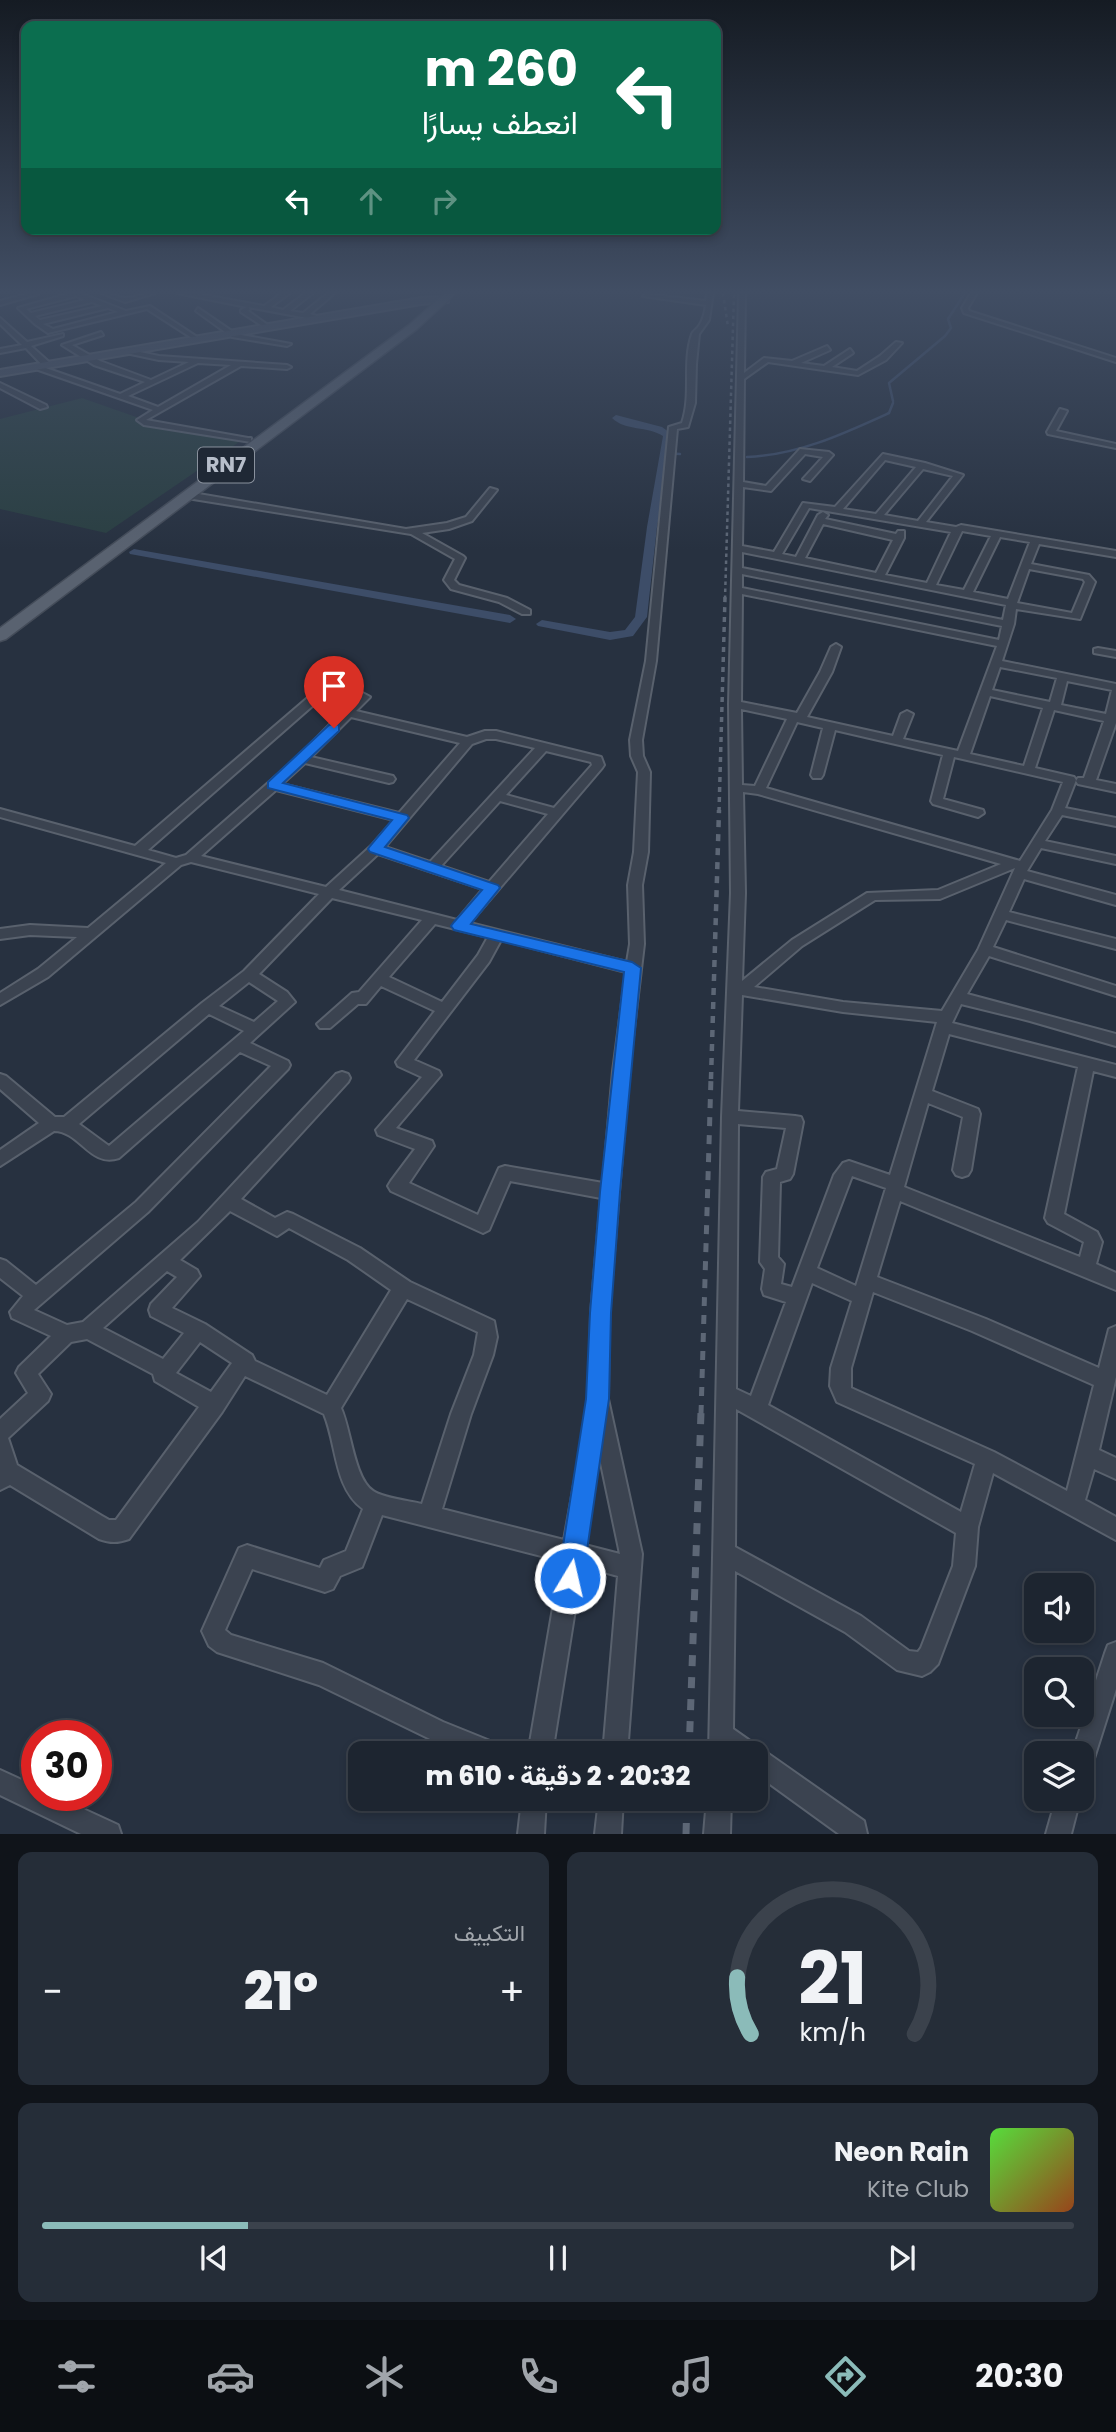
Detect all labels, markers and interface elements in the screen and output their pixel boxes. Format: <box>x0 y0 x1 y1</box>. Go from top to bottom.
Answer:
text: 260 m <box>425 35 578 103</box>
icon: left <box>602 49 693 140</box>
text: انعطف يسارًا <box>422 100 578 145</box>
icon: left <box>279 182 317 220</box>
icon: ahead <box>352 182 390 220</box>
icon: right <box>425 182 463 220</box>
road number: RN7 <box>198 448 254 482</box>
pin <box>304 656 364 728</box>
icon: arrive <box>315 667 353 705</box>
position arrow <box>533 1541 607 1615</box>
map controls <box>1024 1573 1094 1811</box>
button: sound <box>1024 1573 1094 1643</box>
button: search <box>1024 1657 1094 1727</box>
speed limit sign: 30 <box>21 1720 112 1811</box>
button: layers <box>1024 1741 1094 1811</box>
text: 20:32 · 2 دقيقة · 610 m <box>426 1758 690 1794</box>
text: التكييف <box>454 1917 525 1949</box>
text: 21 <box>798 1929 867 2030</box>
text: 21° <box>244 1955 318 2028</box>
text: − <box>42 1965 63 2018</box>
text: + <box>499 1965 525 2018</box>
text: km/h <box>799 2015 866 2050</box>
text: Neon Rain <box>834 2134 969 2170</box>
text: Kite Club <box>867 2173 969 2205</box>
icon: previous <box>195 2239 233 2277</box>
icon: pause <box>539 2239 577 2277</box>
icon: next <box>883 2239 921 2277</box>
icon: filters <box>52 2352 101 2401</box>
icon: car <box>206 2352 255 2401</box>
icon: climate <box>360 2352 409 2401</box>
icon: phone <box>514 2352 563 2401</box>
icon: music <box>668 2352 717 2401</box>
icon: directions <box>821 2352 870 2401</box>
text: 20:30 <box>975 2353 1064 2398</box>

